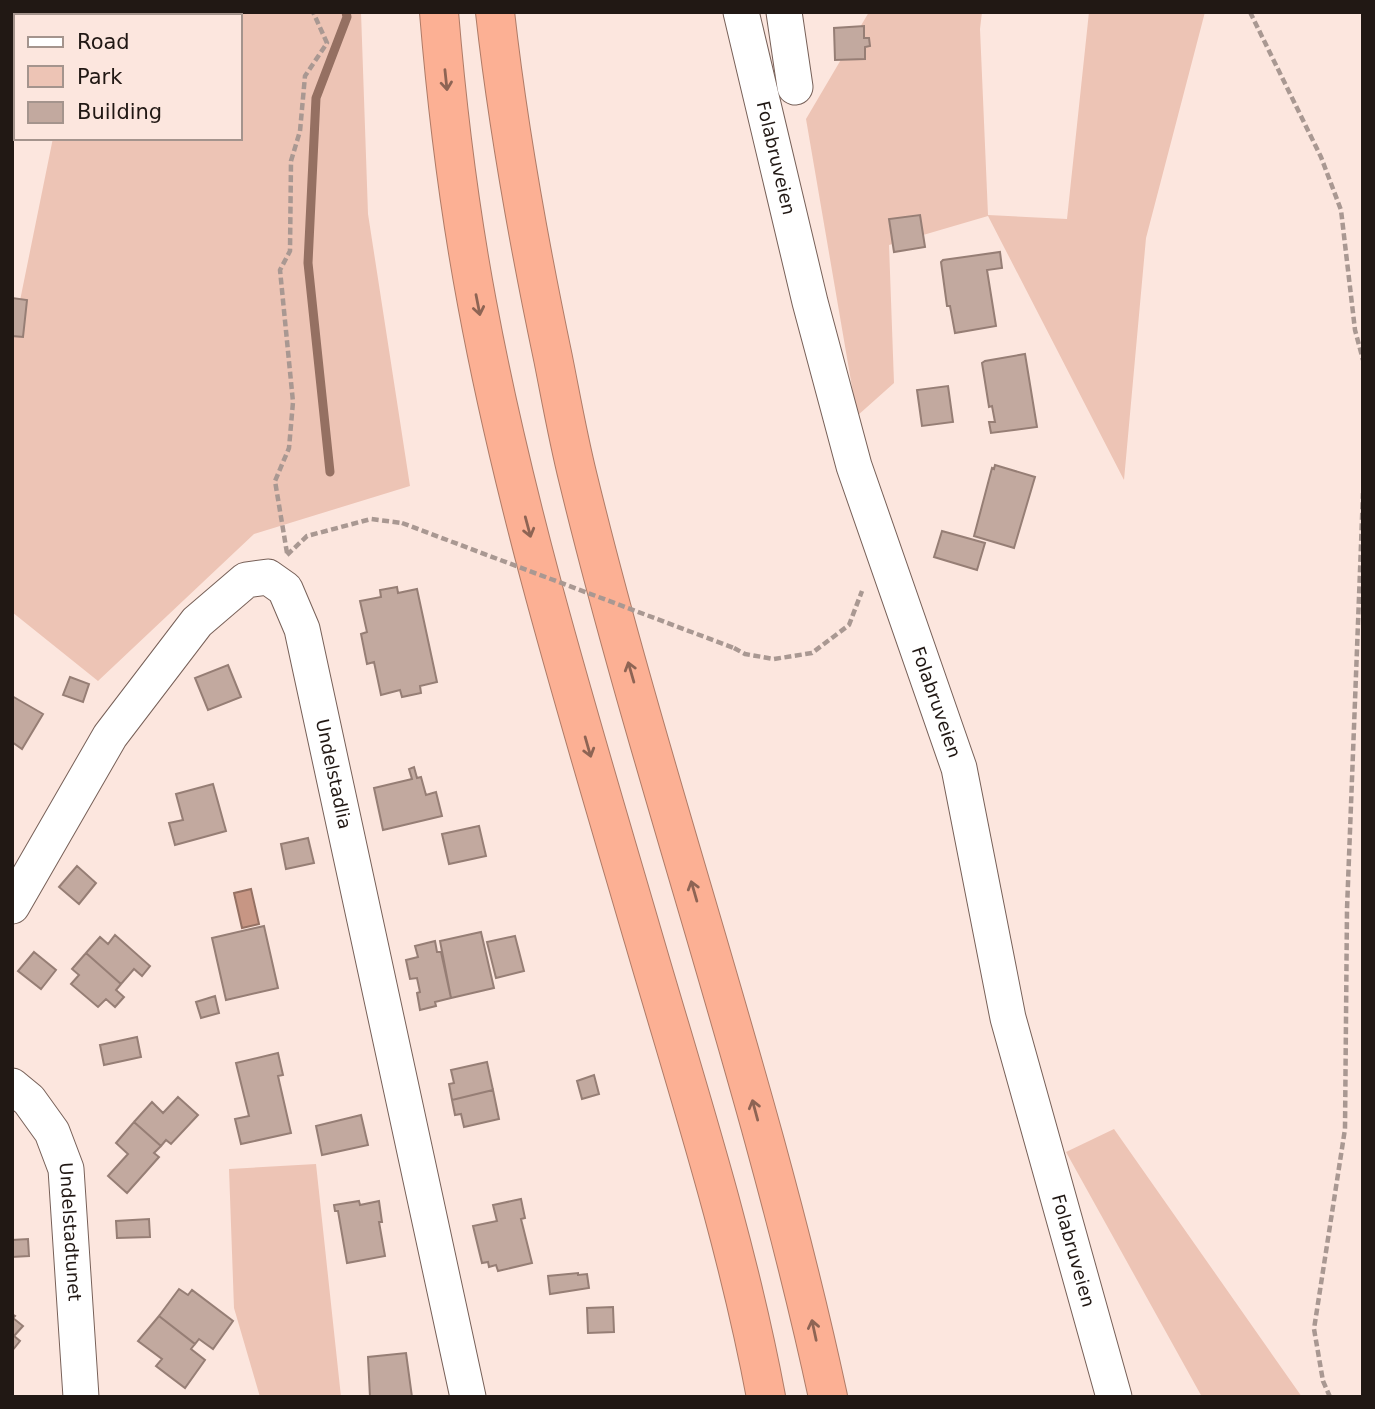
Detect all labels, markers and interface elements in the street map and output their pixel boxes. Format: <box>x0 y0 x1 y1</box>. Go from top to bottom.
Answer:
legend <box>14 14 242 140</box>
text: Road <box>77 30 130 54</box>
text: Park <box>77 65 123 89</box>
one-way arrow <box>440 68 453 91</box>
street label: Folabruveien <box>753 99 800 217</box>
text: Building <box>77 100 162 124</box>
one-way arrow <box>471 293 485 316</box>
one-way arrow <box>522 515 535 538</box>
street label: Folabruveien <box>908 644 966 760</box>
one-way arrow <box>624 662 637 684</box>
street label: Undelstadlia <box>312 717 356 831</box>
one-way arrow <box>582 735 595 757</box>
one-way arrow <box>686 880 699 902</box>
one-way arrow <box>748 1099 761 1121</box>
street label: Undelstadtunet <box>56 1162 86 1302</box>
street label: Folabruveien <box>1048 1192 1099 1309</box>
one-way arrow <box>806 1319 820 1342</box>

